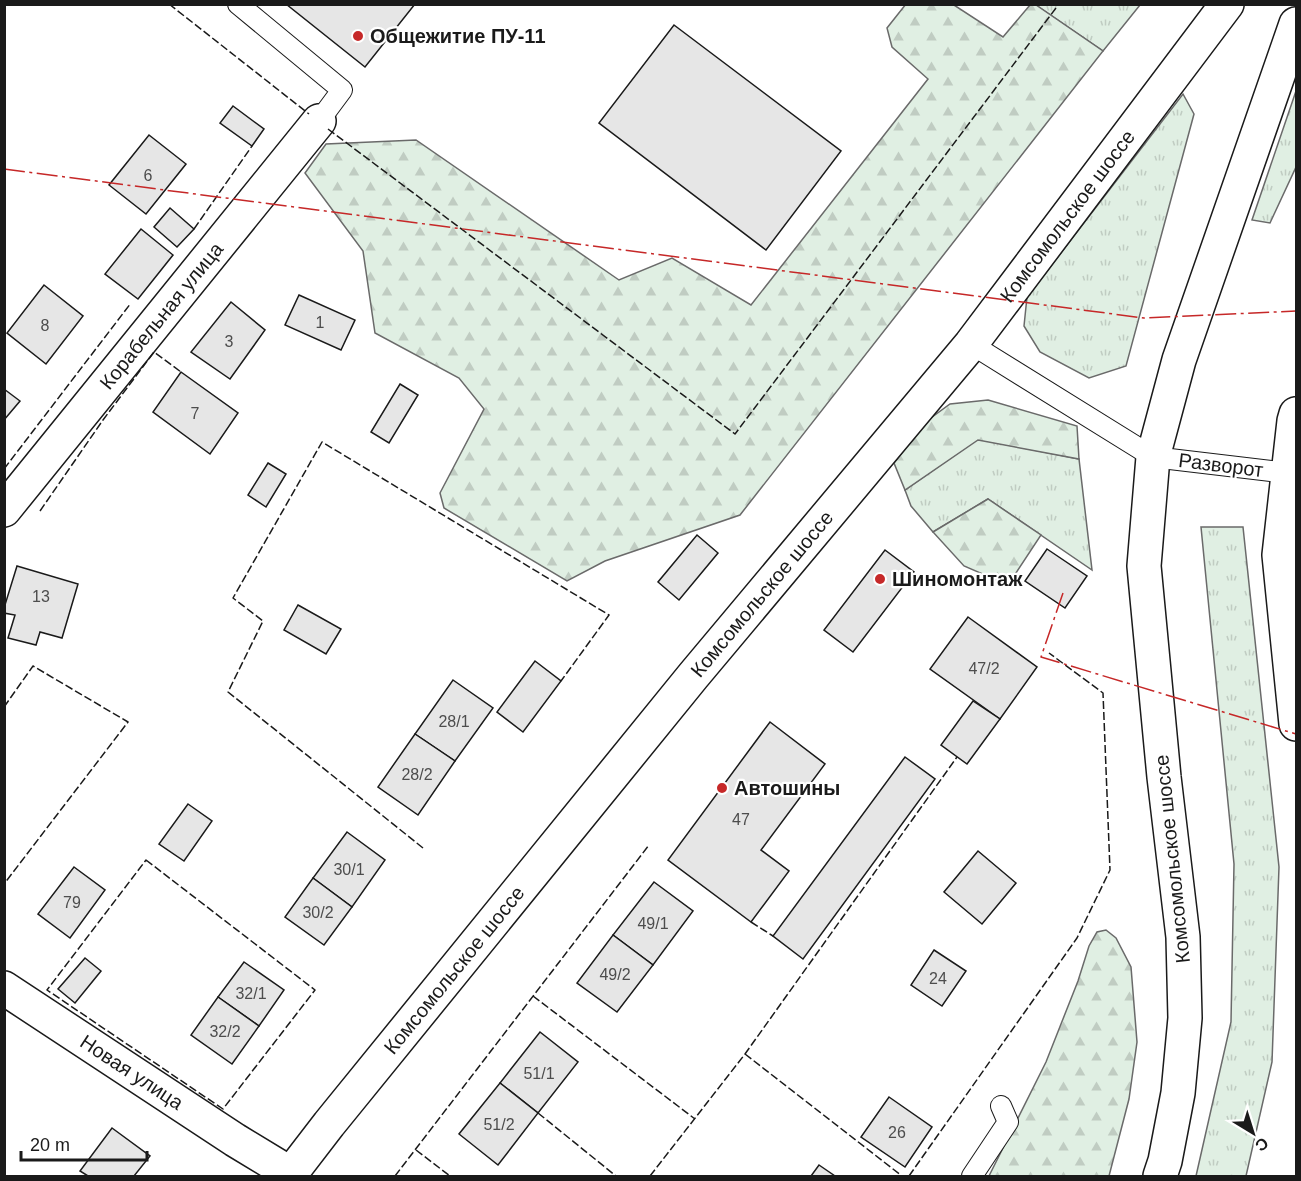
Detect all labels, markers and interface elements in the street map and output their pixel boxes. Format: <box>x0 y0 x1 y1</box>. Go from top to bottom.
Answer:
place label: Общежитие ПУ-11 <box>370 25 546 47</box>
marker: Общежитие ПУ-11 <box>351 29 365 43</box>
street label: Комсомольское шоссе <box>996 126 1139 306</box>
house number: 6 <box>144 167 153 184</box>
street label: Корабельная улица <box>95 237 228 394</box>
house number: 1 <box>316 314 325 331</box>
house number: 8 <box>41 317 50 334</box>
house number: 3 <box>225 333 234 350</box>
house number: 7 <box>191 405 200 422</box>
street label: Разворот <box>1177 449 1265 481</box>
street label: Комсомольское шоссе <box>686 506 837 681</box>
place label: Шиномонтаж <box>892 568 1023 590</box>
marker: Шиномонтаж <box>873 572 887 586</box>
house number: 13 <box>32 588 50 605</box>
house number: 47/2 <box>968 660 1000 677</box>
house number: 28/1 <box>438 713 470 730</box>
street label: Комсомольское шоссе <box>1150 754 1194 964</box>
house number: 28/2 <box>401 766 433 783</box>
place label: Автошины <box>734 777 840 799</box>
marker: Автошины <box>715 781 729 795</box>
house number: 47 <box>732 811 750 828</box>
house number: 30/1 <box>333 861 365 878</box>
street label: Комсомольское шоссе <box>380 882 529 1058</box>
house number: 79 <box>63 894 81 911</box>
house number: 30/2 <box>302 904 334 921</box>
house number: 49/1 <box>637 915 669 932</box>
house number: 49/2 <box>599 966 631 983</box>
house number: 24 <box>929 970 947 987</box>
house number: 32/1 <box>235 985 267 1002</box>
house number: 32/2 <box>209 1023 241 1040</box>
street label: Новая улица <box>76 1030 188 1114</box>
house number: 51/1 <box>523 1065 555 1082</box>
north arrow <box>1223 1103 1283 1163</box>
house number: 51/2 <box>483 1116 515 1133</box>
scale bar <box>21 1124 147 1162</box>
house number: 26 <box>888 1124 906 1141</box>
text: С <box>1252 1134 1272 1155</box>
text: 20 m <box>30 1135 70 1155</box>

